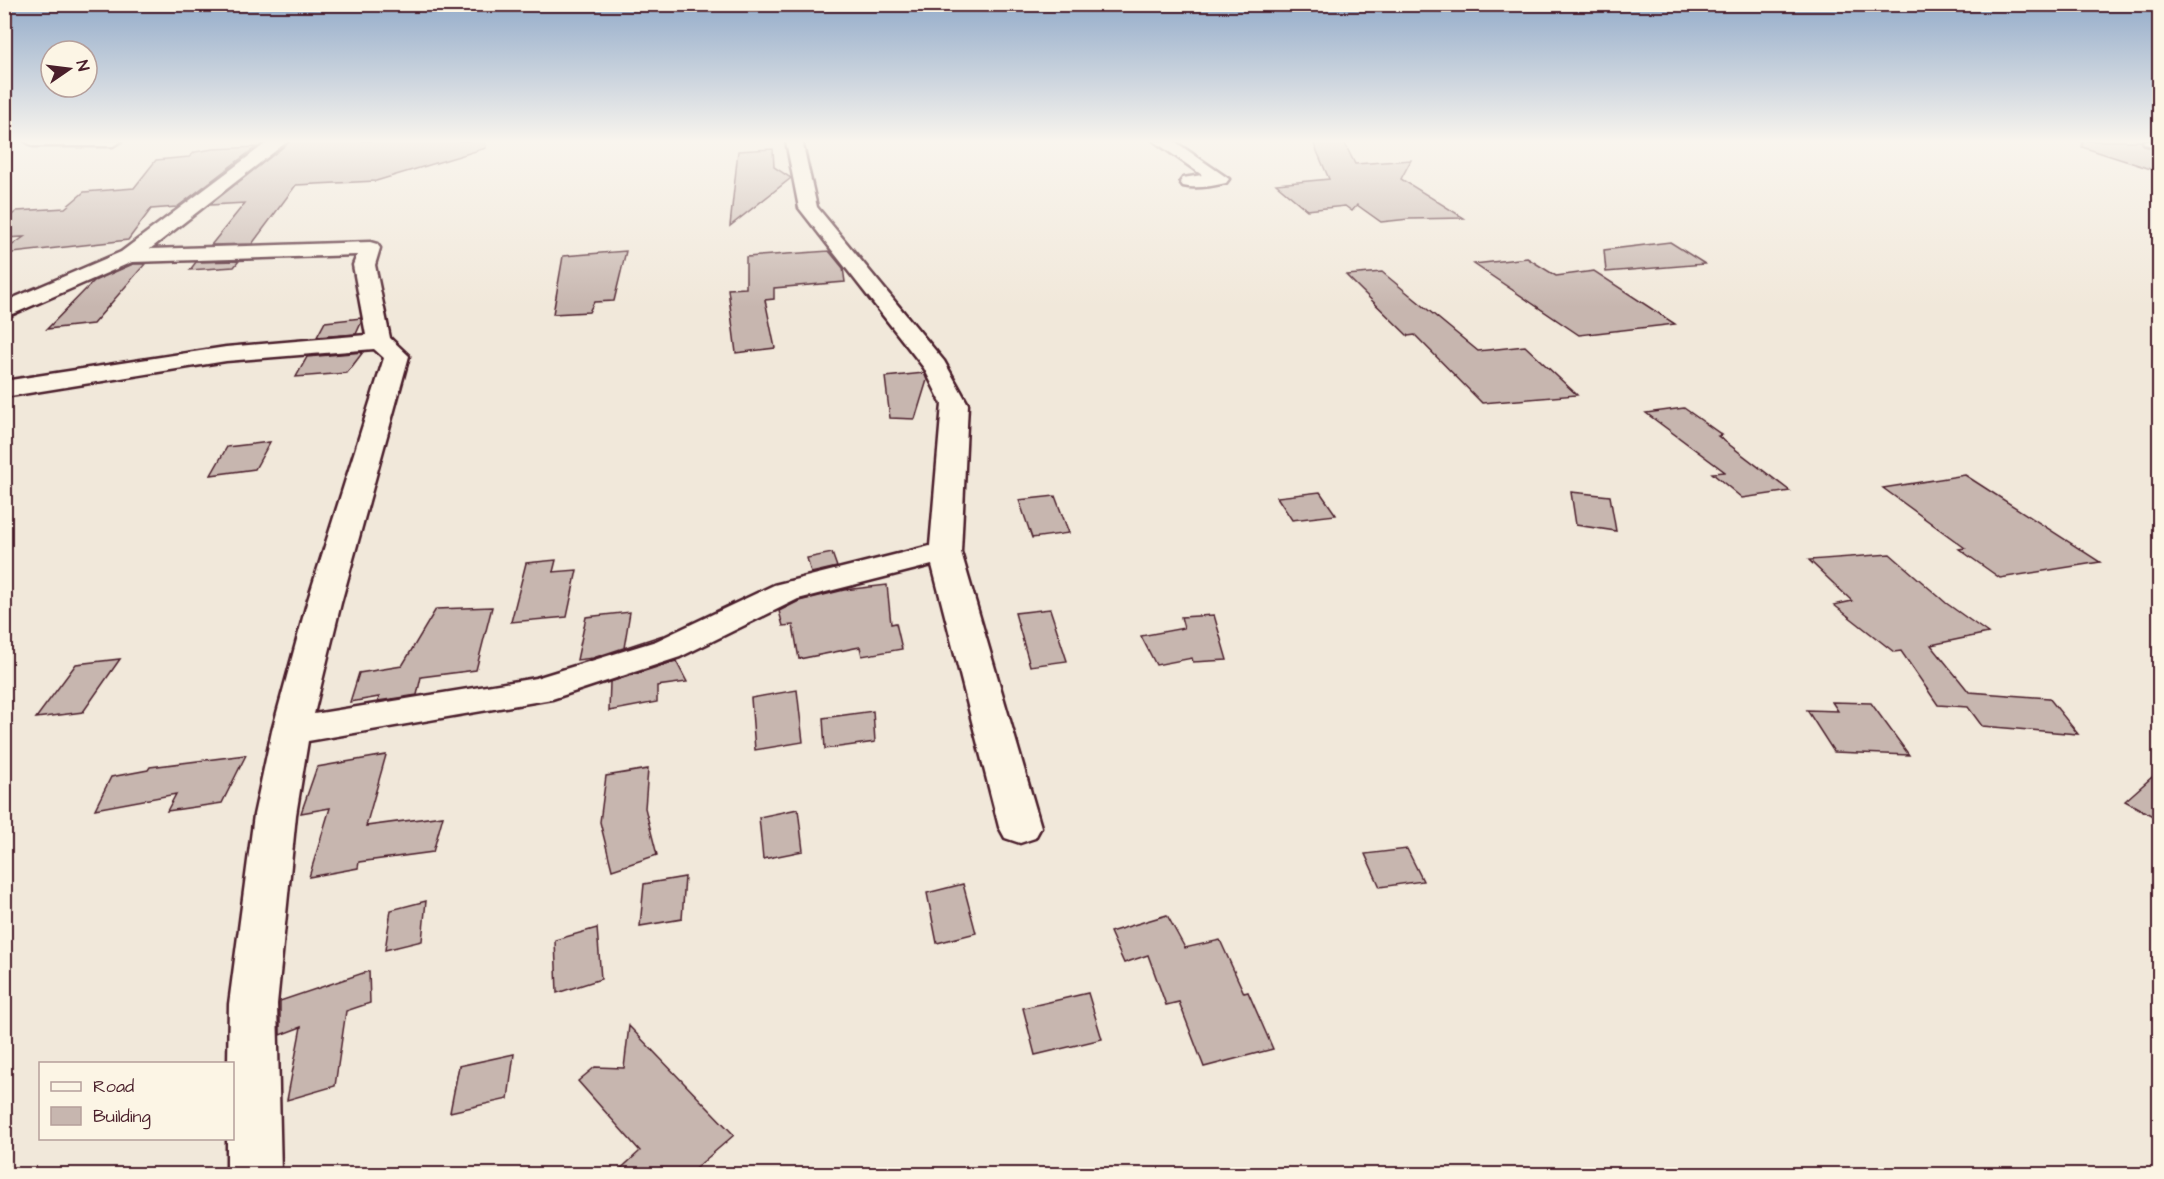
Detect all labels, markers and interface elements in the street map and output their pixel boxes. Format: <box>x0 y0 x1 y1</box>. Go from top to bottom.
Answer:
north arrow <box>39 39 99 99</box>
text: N <box>71 58 94 73</box>
legend <box>39 1062 234 1140</box>
text: Road <box>93 1074 134 1099</box>
text: Building <box>93 1104 151 1130</box>

